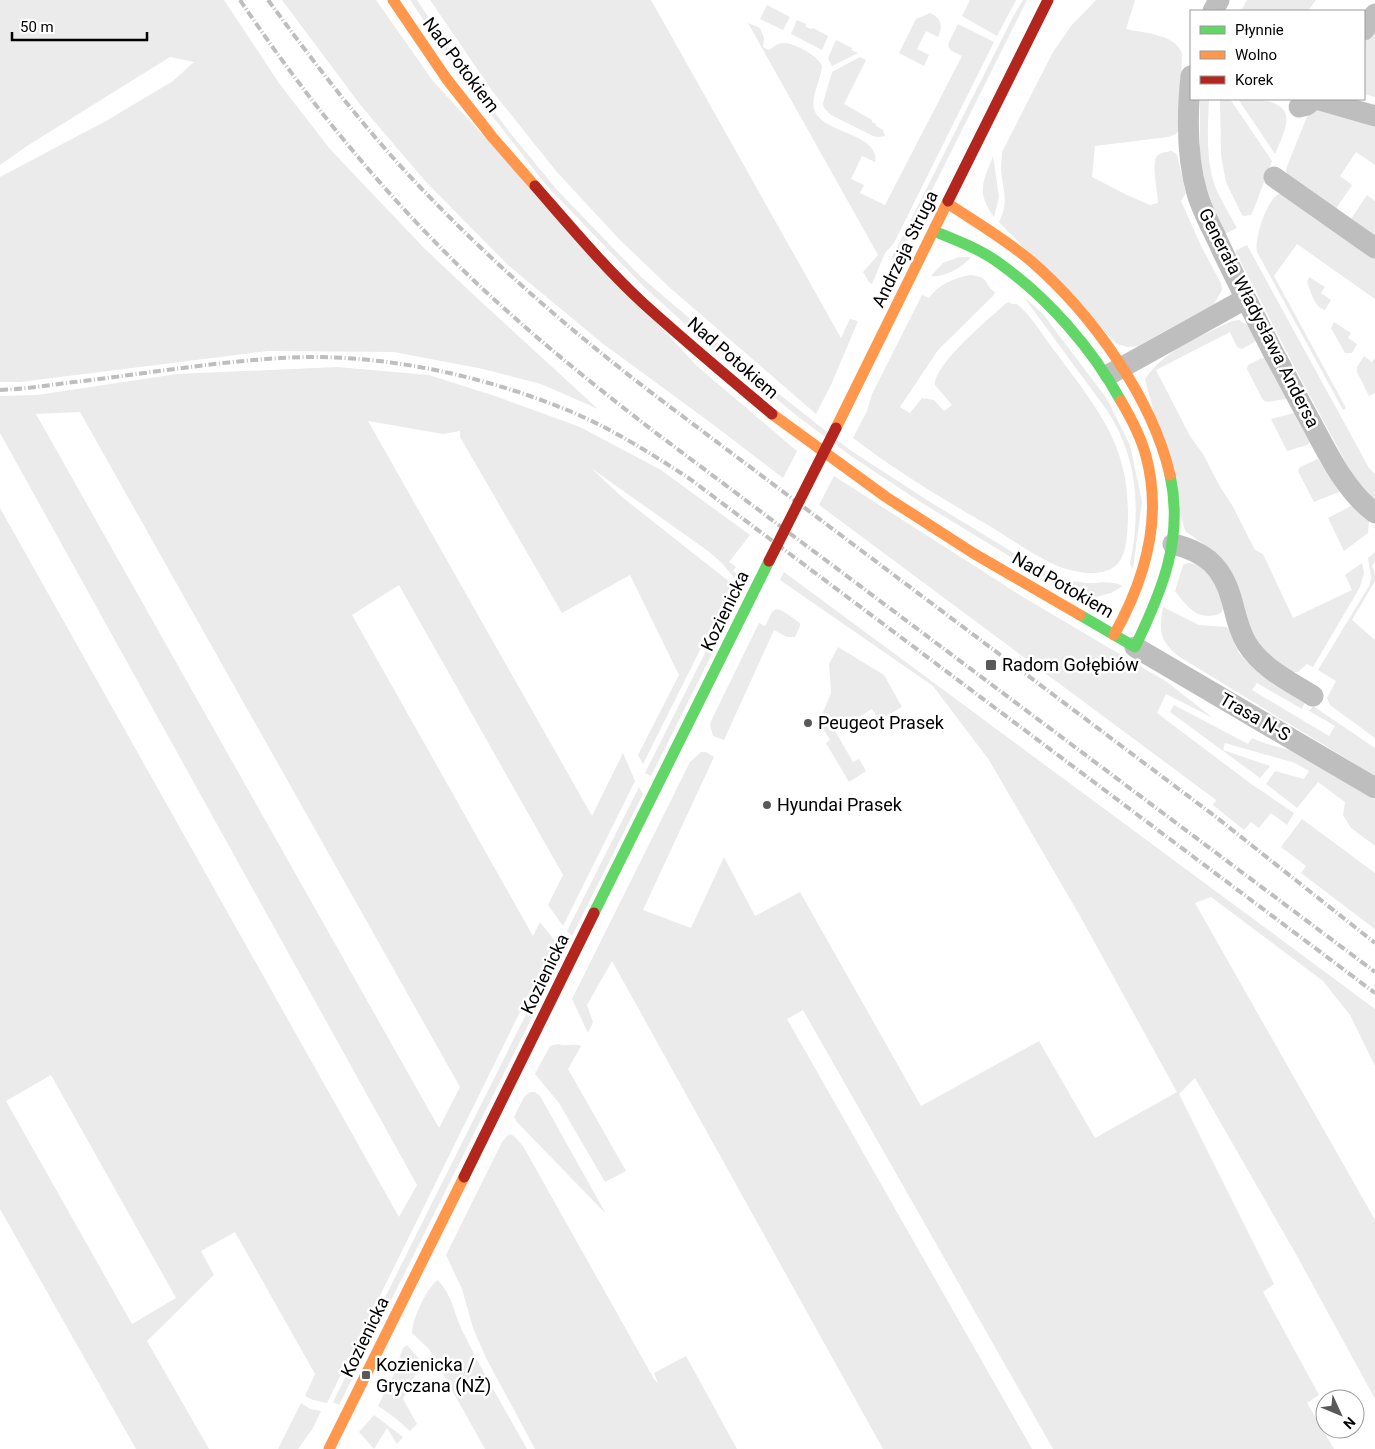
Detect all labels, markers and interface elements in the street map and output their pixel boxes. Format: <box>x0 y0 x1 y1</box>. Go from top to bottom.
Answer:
scale bar <box>12 10 148 42</box>
legend <box>1190 10 1365 100</box>
street label: Nad Potokiem <box>419 13 504 116</box>
text: 50 m <box>20 18 54 36</box>
text: Płynnie <box>1235 21 1284 39</box>
text: Wolno <box>1235 46 1277 64</box>
text: Korek <box>1235 71 1274 89</box>
street label: Andrzeja Struga <box>867 187 942 311</box>
street label: Generała Władysława Andersa <box>1195 205 1324 431</box>
street label: Nad Potokiem <box>684 312 783 403</box>
street label: Nad Potokiem <box>1009 547 1118 622</box>
street label: Kozienicka <box>696 567 753 654</box>
place label: Radom Gołębiów <box>1002 654 1139 675</box>
marker: Radom Gołębiów <box>984 658 998 672</box>
street label: Trasa N-S <box>1216 688 1294 745</box>
place label: Peugeot Prasek <box>818 712 945 733</box>
marker: Peugeot Prasek <box>802 717 814 729</box>
place label: Hyundai Prasek <box>777 794 903 815</box>
marker: Hyundai Prasek <box>761 799 773 811</box>
street label: Kozienicka <box>516 930 573 1017</box>
street label: Kozienicka <box>336 1293 393 1380</box>
place label: Kozienicka / Gryczana (NŻ) <box>376 1354 491 1397</box>
marker: Kozienicka / Gryczana (NŻ) <box>360 1369 372 1381</box>
north arrow <box>1315 1389 1365 1439</box>
text: N <box>1340 1414 1359 1432</box>

